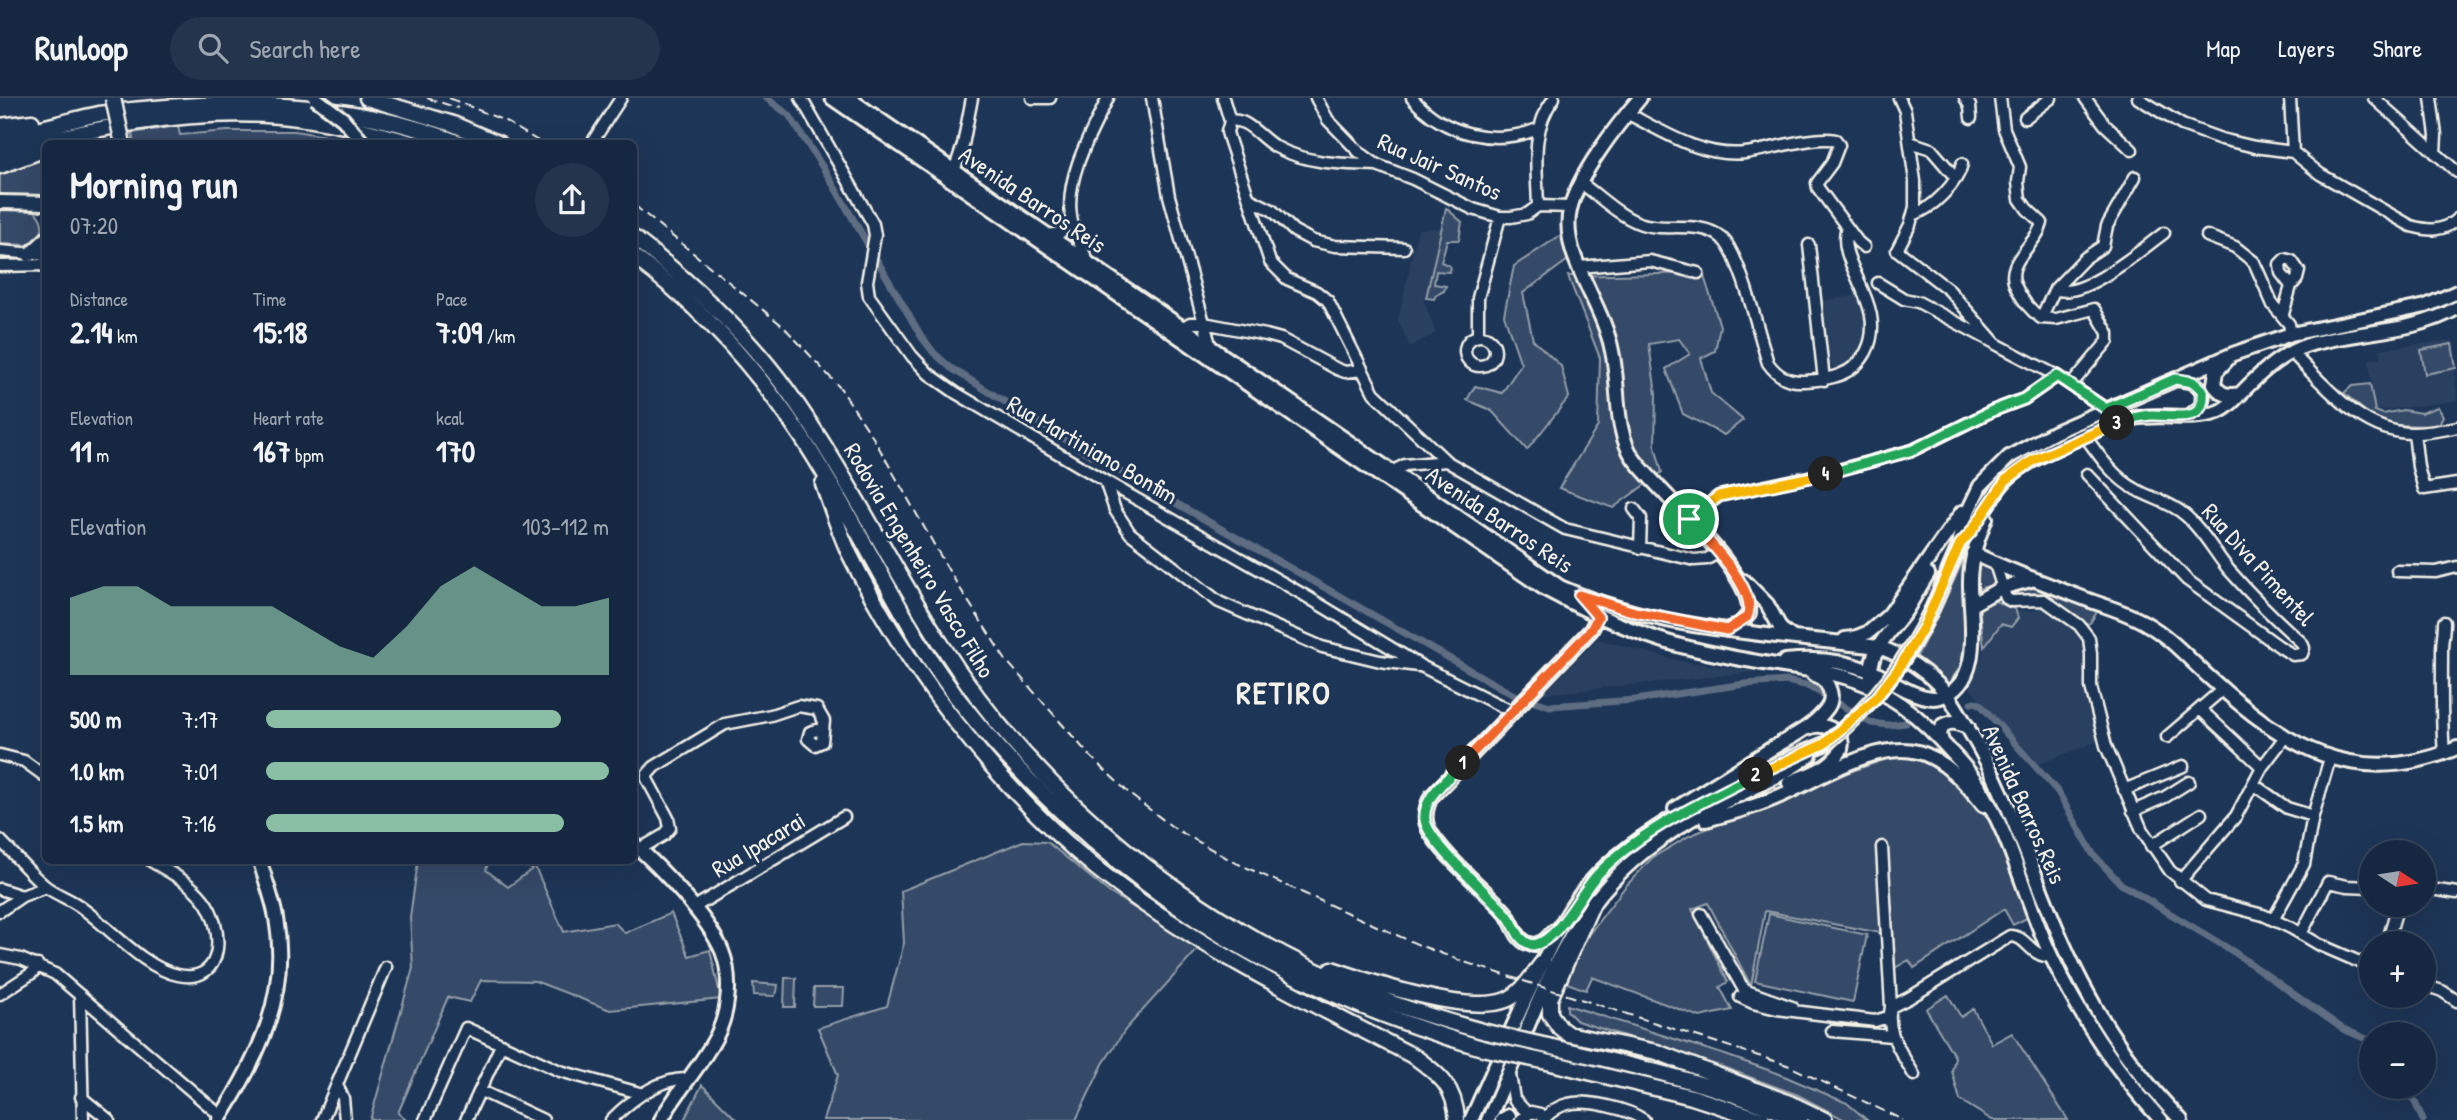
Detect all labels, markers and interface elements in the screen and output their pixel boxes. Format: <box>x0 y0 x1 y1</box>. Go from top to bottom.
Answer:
search box <box>170 17 660 80</box>
text: Runloop <box>35 26 128 70</box>
icon: search <box>194 29 232 67</box>
text: Search here <box>250 31 361 66</box>
text: Map <box>2206 32 2240 64</box>
text: Layers <box>2278 32 2335 64</box>
text: Share <box>2373 32 2422 64</box>
street label: Rua Jair Santos <box>1373 124 1507 208</box>
street label: Avenida Barros Reis <box>953 138 1113 260</box>
text: Morning run <box>70 158 238 210</box>
button: share <box>535 163 609 237</box>
text: 07:20 <box>70 210 118 241</box>
text: Distance <box>70 286 128 312</box>
text: Time <box>253 286 287 312</box>
text: Pace <box>436 286 468 312</box>
text: 2.14 <box>70 312 113 352</box>
text: 15:18 <box>253 312 307 352</box>
text: 7:09 <box>436 312 482 352</box>
text: km <box>113 323 138 349</box>
text: /km <box>482 323 515 349</box>
street label: Rua Martiniano Bonfim <box>1002 387 1184 511</box>
text: Elevation <box>70 405 133 431</box>
text: Heart rate <box>253 405 324 431</box>
text: kcal <box>436 405 464 431</box>
pin: 3 <box>2100 406 2134 440</box>
text: 3 <box>2112 409 2121 435</box>
text: 11 <box>70 431 92 471</box>
text: 167 <box>253 431 291 471</box>
text: 170 <box>436 431 475 471</box>
street label: Rodovia Engenheiro Vasco Filho <box>837 437 1003 684</box>
text: m <box>92 442 109 468</box>
text: bpm <box>291 442 324 468</box>
pin: 4 <box>1808 456 1843 492</box>
street label: Avenida Barros Reis <box>1420 458 1580 580</box>
text: 4 <box>1822 460 1829 486</box>
pin <box>1659 489 1719 549</box>
street label: Rua Diva Pimentel <box>2195 496 2323 633</box>
icon: arrive <box>1670 500 1708 538</box>
text: Elevation <box>70 511 146 542</box>
text: 103–112 m <box>522 511 609 542</box>
district label: RETIRO <box>1236 671 1332 714</box>
text: 500 m <box>70 704 121 735</box>
text: 7:17 <box>182 704 218 735</box>
street label: Avenida Barros Reis <box>1976 719 2074 889</box>
pin: 1 <box>1446 746 1480 780</box>
text: 1 <box>1459 749 1466 775</box>
text: 1.0 km <box>70 756 124 787</box>
text: 7:01 <box>182 756 217 787</box>
pin: 2 <box>1738 758 1774 792</box>
text: 2 <box>1751 761 1760 787</box>
street label: Rua Ipacarai <box>705 804 811 884</box>
text: 1.5 km <box>70 808 123 839</box>
text: 7:16 <box>182 808 216 839</box>
north arrow <box>2359 840 2436 917</box>
map controls <box>2359 840 2436 1099</box>
button: + <box>2359 931 2436 1008</box>
button: − <box>2359 1022 2436 1099</box>

